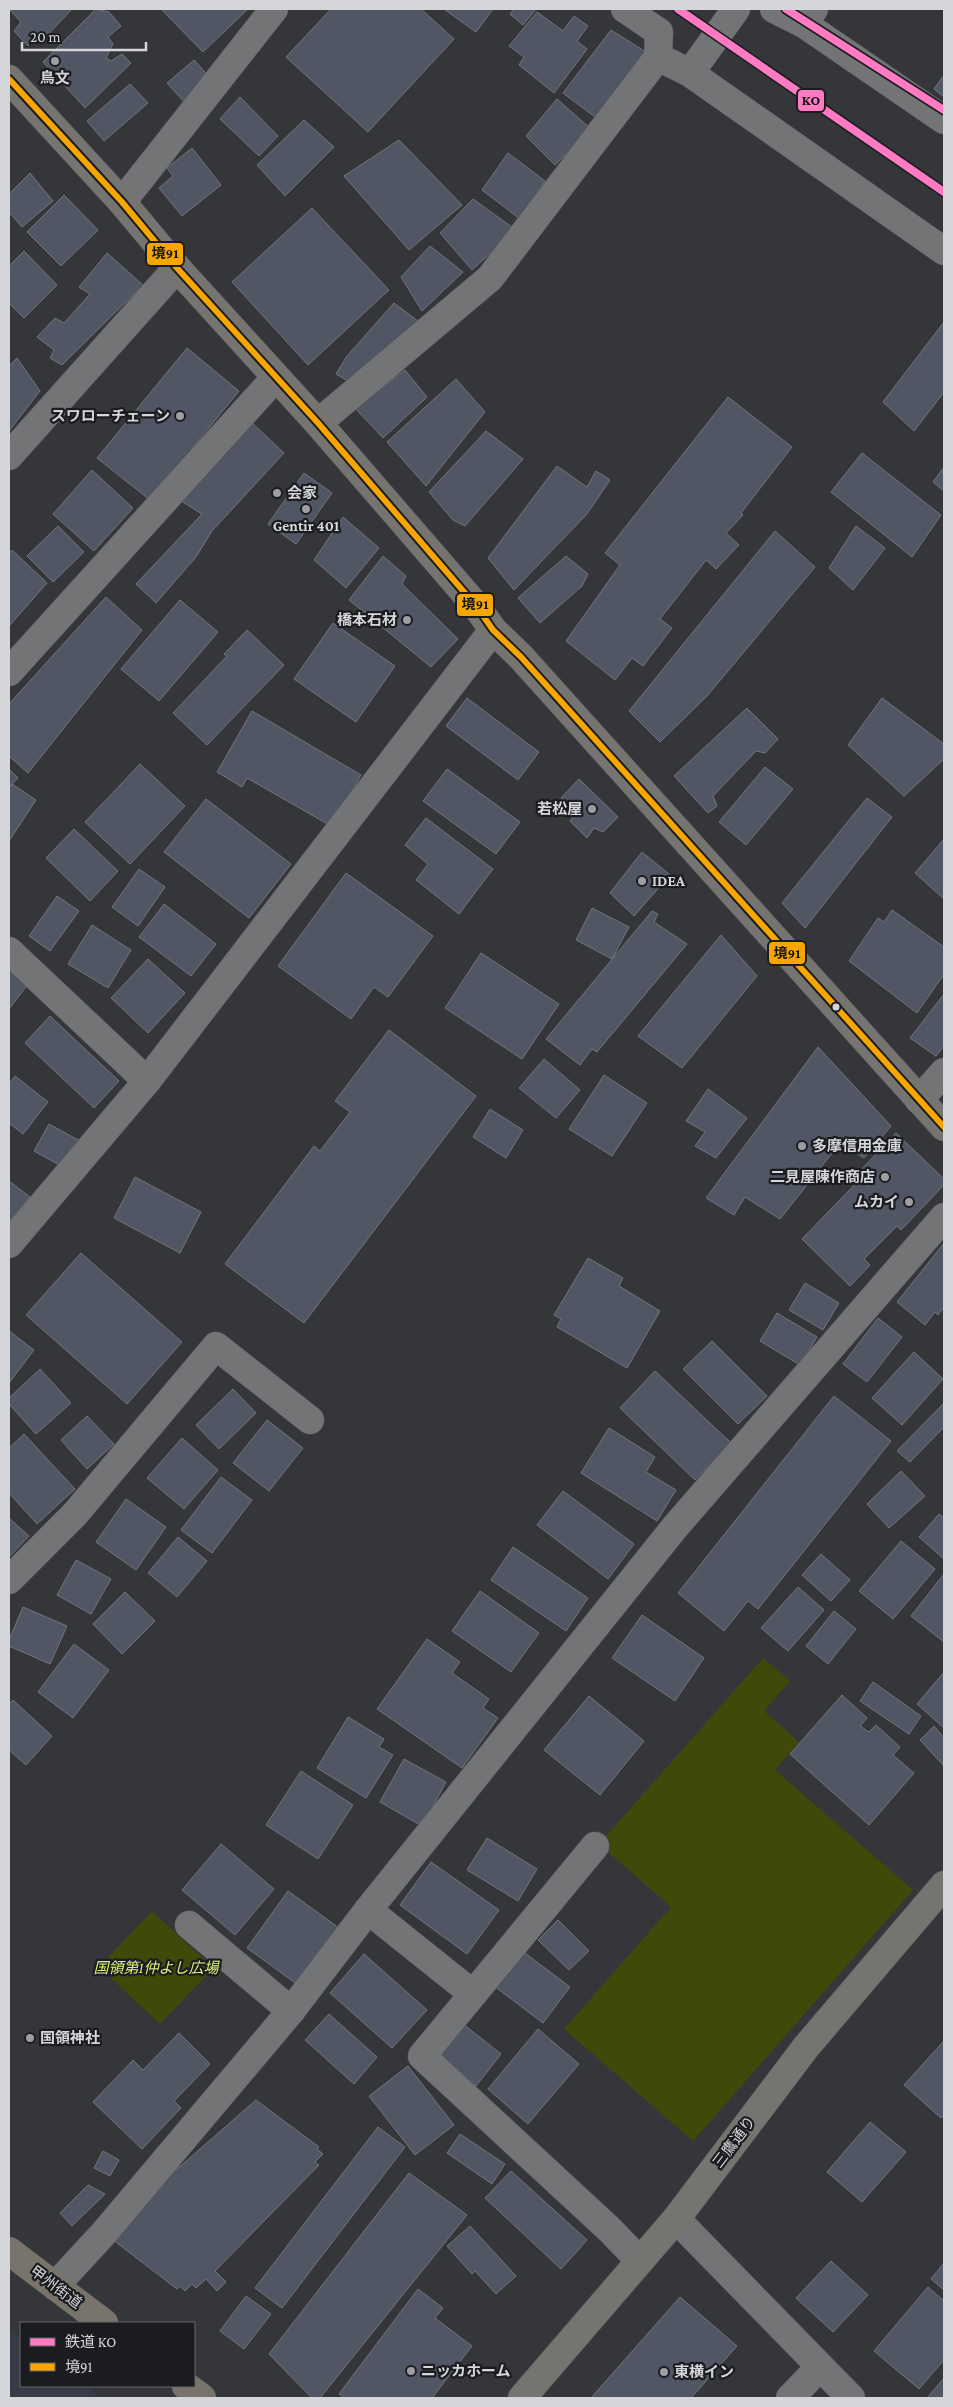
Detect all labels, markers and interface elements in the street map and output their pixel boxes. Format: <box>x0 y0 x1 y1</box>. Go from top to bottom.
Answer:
scale bar <box>22 20 146 52</box>
text: 20 m <box>30 29 61 45</box>
marker: 鳥文 <box>49 55 61 67</box>
place label: 鳥文 <box>40 69 70 86</box>
line badge: KO <box>797 89 825 112</box>
text: KO <box>802 92 821 108</box>
line badge: 境91 <box>146 242 184 266</box>
text: 境91 <box>152 245 178 261</box>
place label: スワローチェーン <box>51 408 170 424</box>
marker: スワローチェーン <box>174 410 186 422</box>
place label: 会家 <box>287 485 317 501</box>
marker: 会家 <box>271 487 283 499</box>
marker: Gentir 401 <box>300 503 312 515</box>
place label: Gentir 401 <box>273 518 340 534</box>
line badge: 境91 <box>456 593 494 617</box>
text: 境91 <box>462 596 488 612</box>
place label: 橋本石材 <box>337 611 397 628</box>
marker: 橋本石材 <box>401 614 413 626</box>
place label: 若松屋 <box>537 801 582 817</box>
marker: 若松屋 <box>586 803 598 815</box>
place label: IDEA <box>652 873 686 889</box>
marker: IDEA <box>636 875 648 887</box>
line badge: 境91 <box>768 941 806 965</box>
text: 境91 <box>774 945 800 961</box>
unlabelled marker <box>831 1002 841 1012</box>
place label: 多摩信用金庫 <box>812 1138 902 1154</box>
marker: 多摩信用金庫 <box>796 1140 808 1152</box>
place label: 二見屋陳作商店 <box>770 1169 875 1185</box>
marker: 二見屋陳作商店 <box>879 1171 891 1183</box>
place label: ムカイ <box>854 1194 899 1210</box>
marker: ムカイ <box>903 1196 915 1208</box>
park label: 国領第1仲よし広場 <box>94 1960 220 1976</box>
place label: 国領神社 <box>40 2029 100 2046</box>
marker: 国領神社 <box>24 2032 36 2044</box>
street label: 三鷹通り <box>710 2113 758 2171</box>
street label: 甲州街道 <box>27 2262 85 2311</box>
legend <box>20 2322 195 2387</box>
text: 鉄道 KO <box>65 2334 116 2350</box>
text: 境91 <box>65 2359 93 2375</box>
place label: ニッカホーム <box>421 2363 511 2379</box>
place label: 東横イン <box>674 2363 734 2380</box>
marker: ニッカホーム <box>405 2365 417 2377</box>
marker: 東横イン <box>658 2366 670 2378</box>

